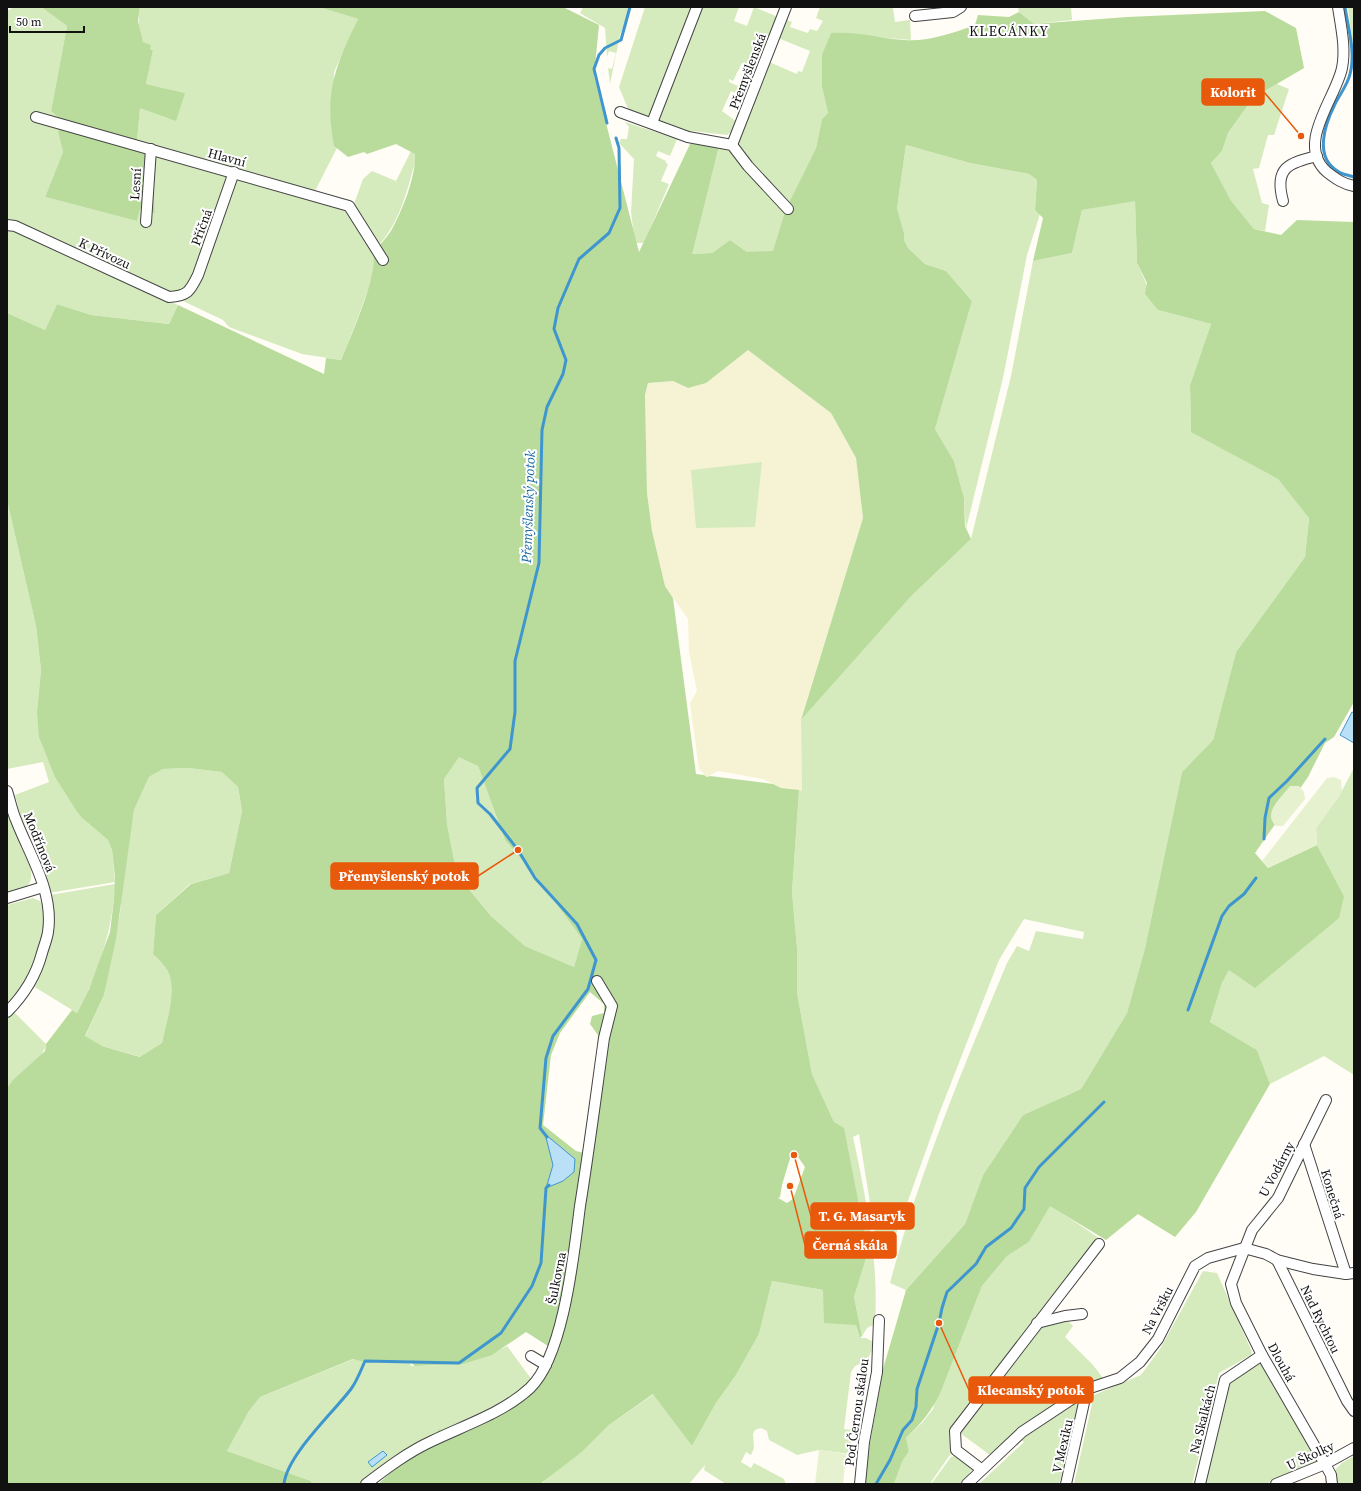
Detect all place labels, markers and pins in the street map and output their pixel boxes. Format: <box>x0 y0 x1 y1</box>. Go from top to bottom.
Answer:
callout: Kolorit <box>1202 79 1264 105</box>
callout: Přemyšlenský potok <box>331 863 478 889</box>
callout: T. G. Masaryk <box>811 1203 914 1229</box>
callout: Černá skála <box>805 1232 896 1258</box>
callout: Klecanský potok <box>969 1377 1093 1403</box>

